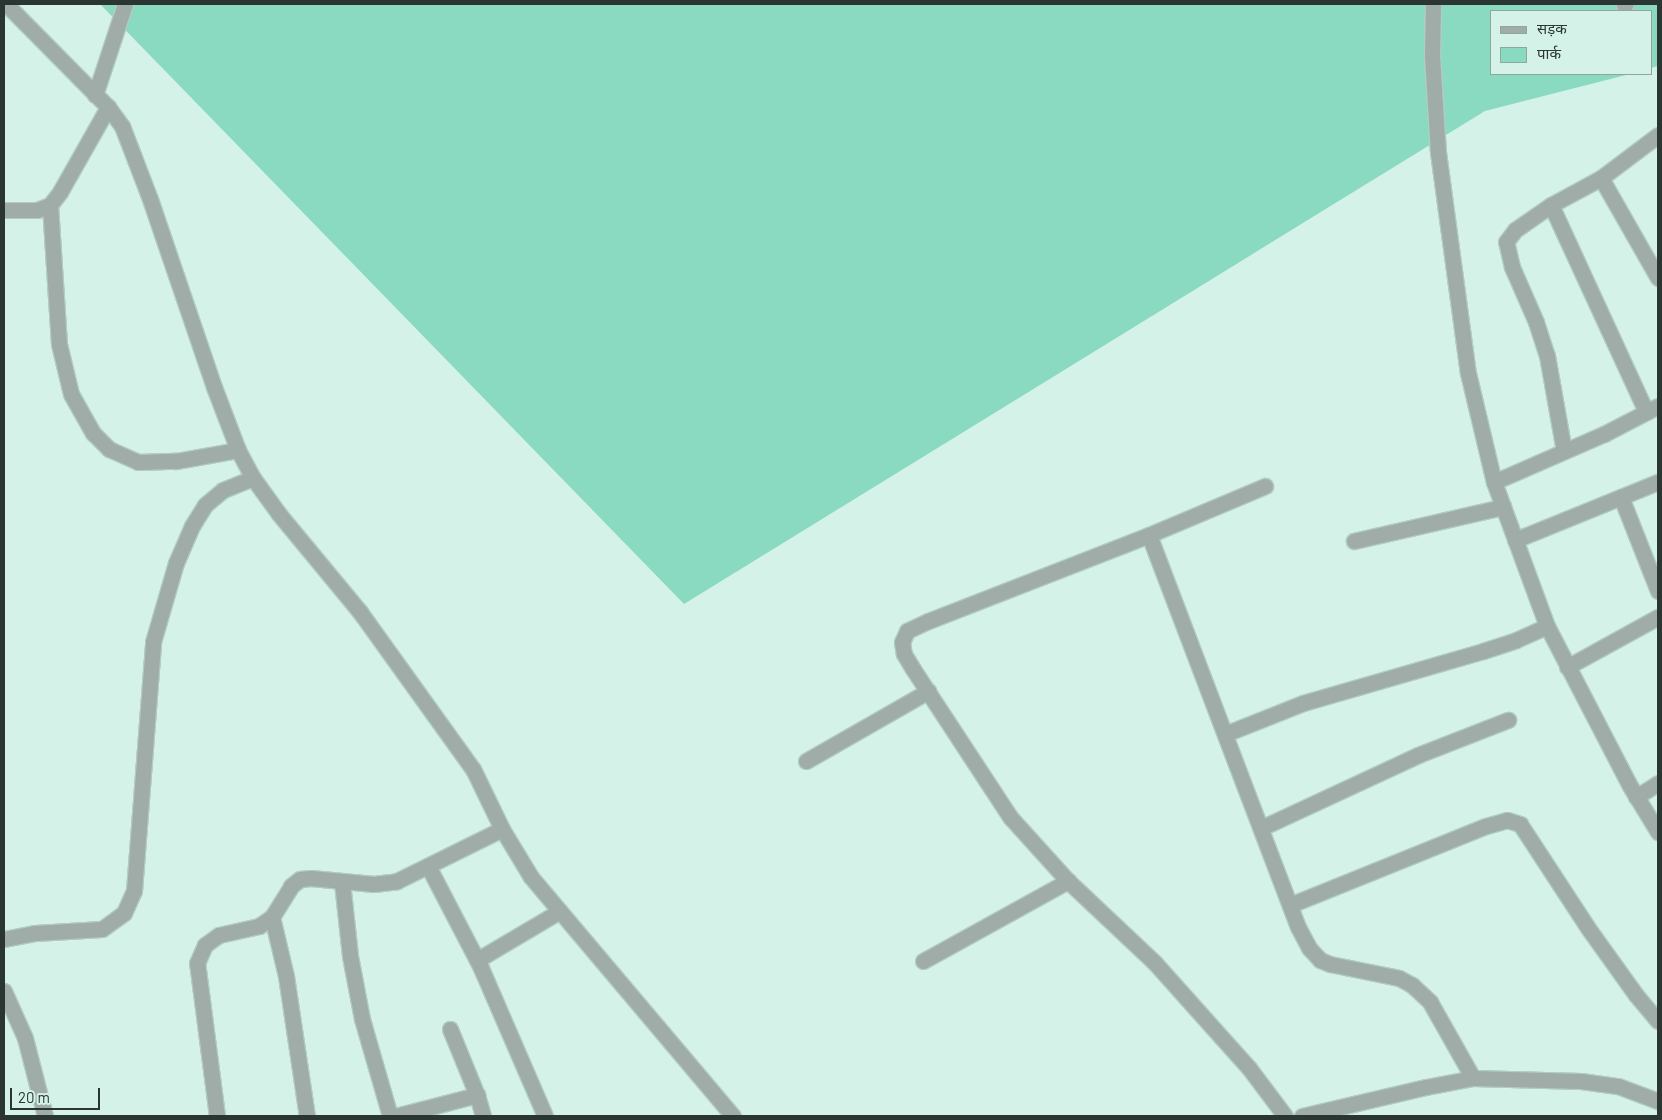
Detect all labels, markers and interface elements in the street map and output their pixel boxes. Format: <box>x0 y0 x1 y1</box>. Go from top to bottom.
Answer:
legend <box>1490 10 1652 75</box>
text: सड़क <box>1537 19 1567 37</box>
text: पार्क <box>1537 44 1561 62</box>
scale bar <box>12 1078 102 1110</box>
text: 20 m <box>18 1088 50 1106</box>

